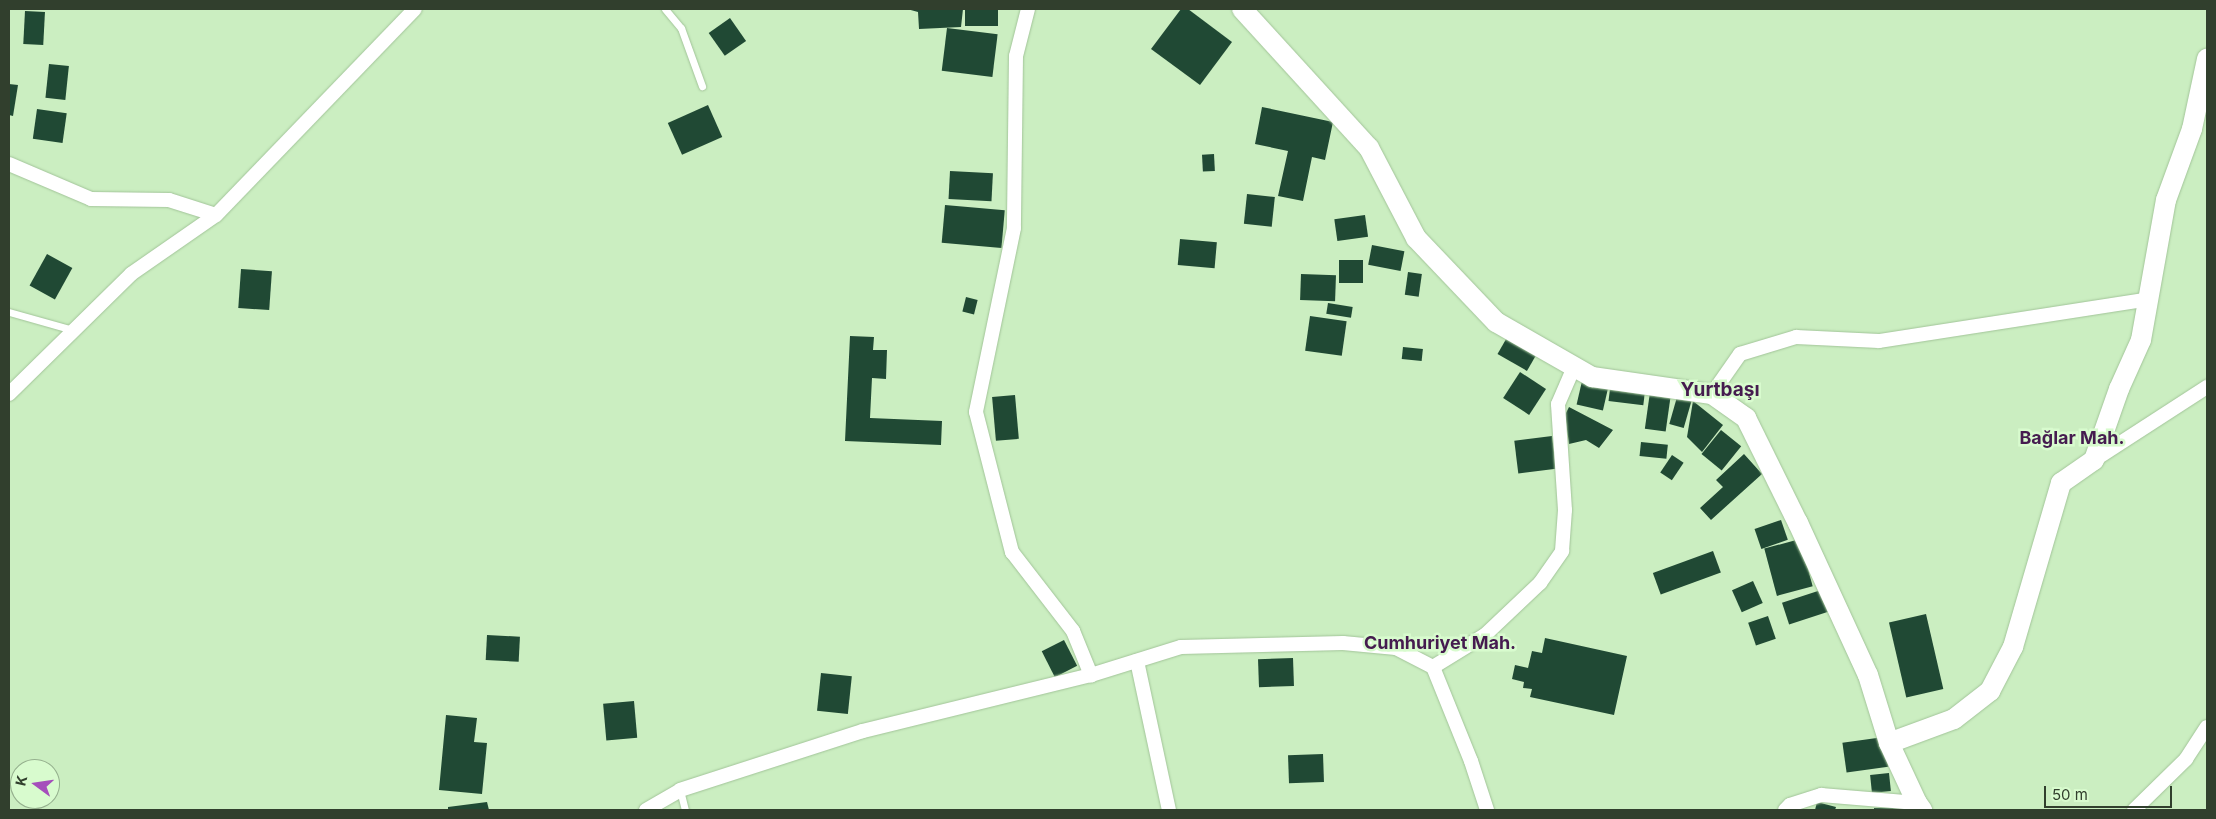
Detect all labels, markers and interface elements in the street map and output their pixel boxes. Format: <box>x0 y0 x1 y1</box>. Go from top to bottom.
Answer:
district label: Yurtbaşı <box>1680 379 1760 401</box>
district label: Bağlar Mah. <box>2019 427 2125 449</box>
district label: Cumhuriyet Mah. <box>1364 632 1516 654</box>
north arrow <box>10 759 60 809</box>
text: K <box>11 774 30 787</box>
scale bar <box>2046 776 2174 808</box>
text: 50 m <box>2052 785 2088 804</box>

